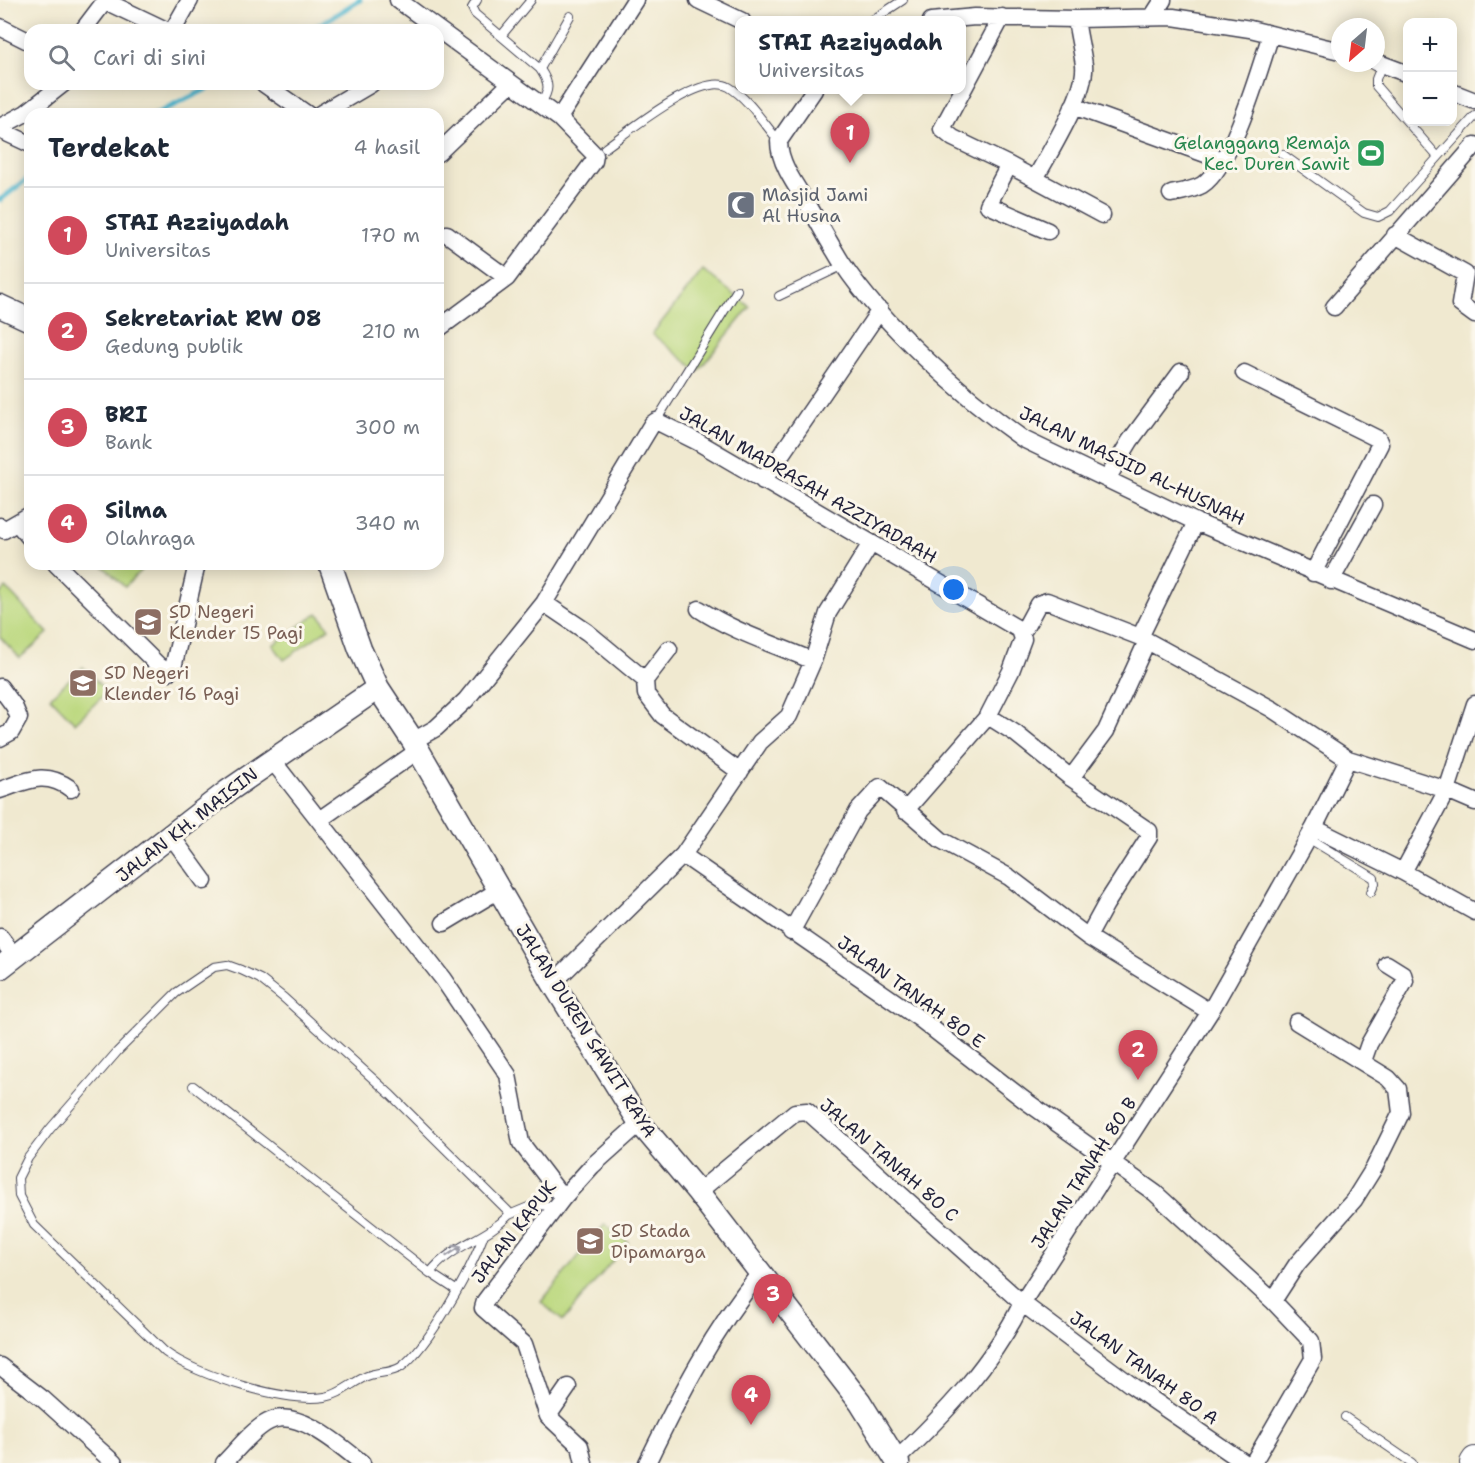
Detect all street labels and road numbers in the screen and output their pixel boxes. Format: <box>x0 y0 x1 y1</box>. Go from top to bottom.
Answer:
street label: JALAN MADRASAH AZZIYADAAH <box>675 401 941 569</box>
street label: JALAN MASJID AL-HUSNAH <box>1015 401 1249 531</box>
street label: JALAN KH. MAISIN <box>111 762 263 888</box>
street label: JALAN DUREN SAWIT RAYA <box>510 920 662 1142</box>
street label: JALAN TANAH 80 E <box>832 930 990 1054</box>
street label: JALAN TANAH 80 C <box>815 1093 963 1227</box>
street label: JALAN TANAH 80 B <box>1026 1093 1142 1253</box>
street label: JALAN KAPUK <box>466 1175 562 1288</box>
street label: JALAN TANAH 80 A <box>1065 1306 1223 1430</box>

